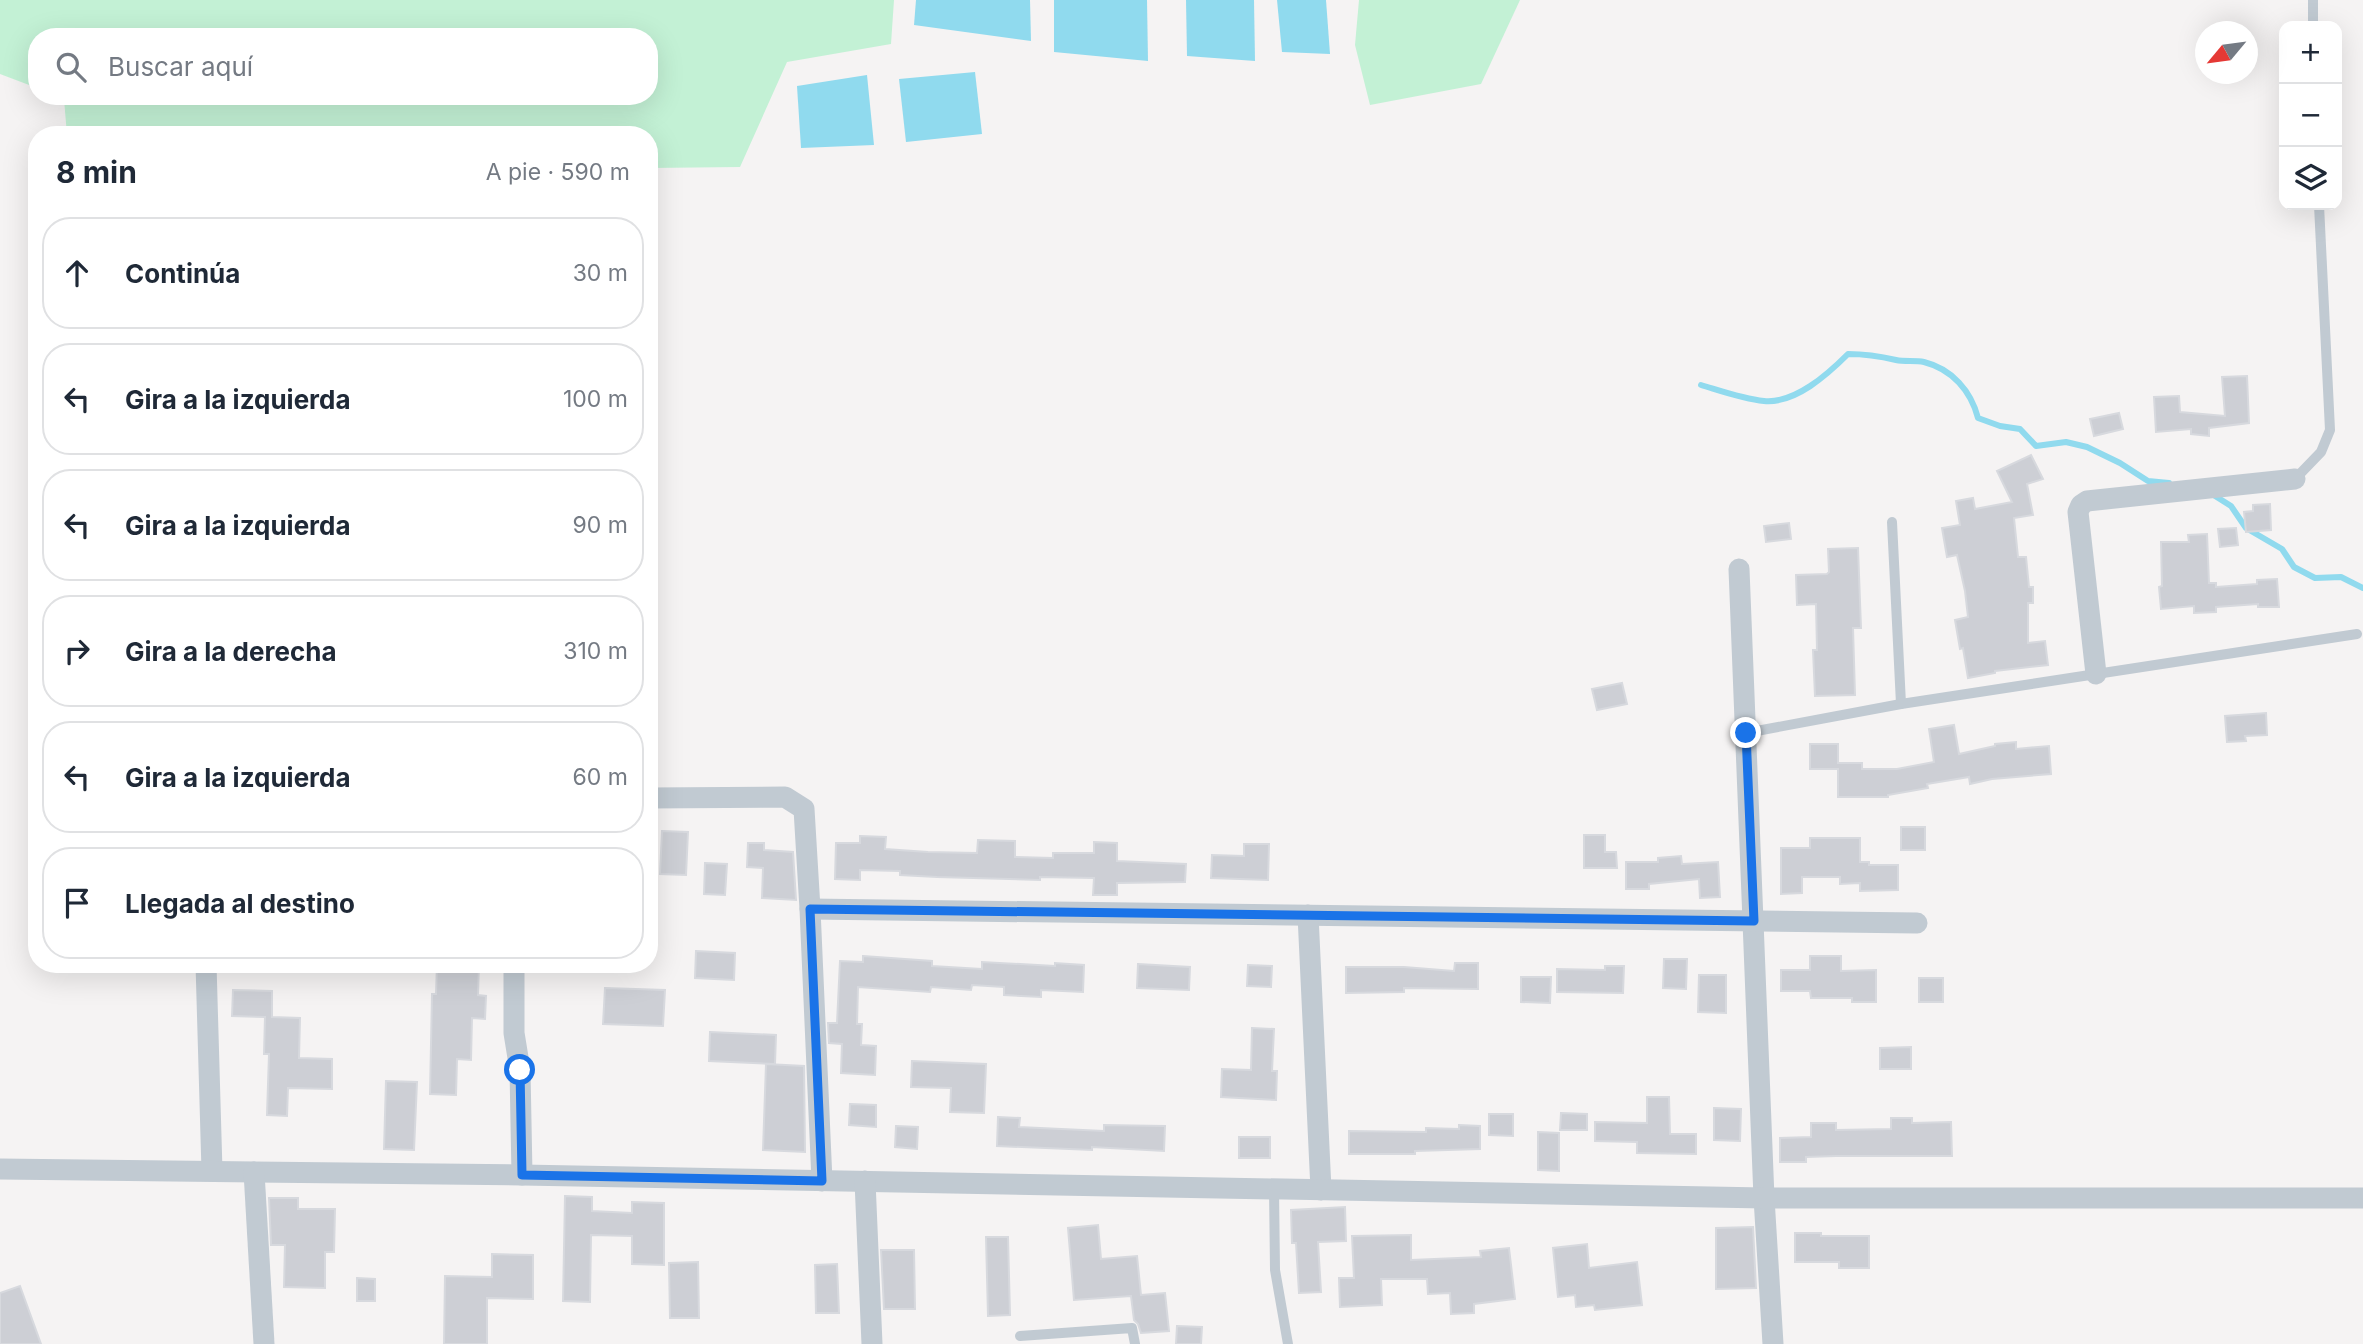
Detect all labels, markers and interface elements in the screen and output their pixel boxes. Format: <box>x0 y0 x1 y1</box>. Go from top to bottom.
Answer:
north arrow <box>2195 21 2258 84</box>
map controls <box>2279 21 2342 210</box>
button: + <box>2279 21 2342 84</box>
search box <box>28 28 658 105</box>
icon: search <box>52 48 90 86</box>
text: Buscar aquí <box>108 51 253 82</box>
button: − <box>2279 84 2342 147</box>
button: layers <box>2279 147 2342 210</box>
text: 8 min <box>56 154 137 190</box>
text: A pie · 590 m <box>486 158 630 186</box>
icon: ahead <box>58 254 96 292</box>
text: Continúa <box>125 258 240 289</box>
text: 30 m <box>573 259 628 287</box>
icon: left <box>58 380 96 418</box>
text: Gira a la izquierda <box>125 384 351 415</box>
text: 100 m <box>563 385 628 413</box>
icon: left <box>58 506 96 544</box>
text: Gira a la izquierda <box>125 510 351 541</box>
text: 90 m <box>573 511 628 539</box>
icon: right <box>58 632 96 670</box>
text: Gira a la derecha <box>125 636 337 667</box>
text: 310 m <box>563 637 628 665</box>
route end <box>1730 717 1761 748</box>
icon: left <box>58 758 96 796</box>
text: Gira a la izquierda <box>125 762 351 793</box>
text: 60 m <box>573 763 628 791</box>
icon: arrive <box>58 884 96 922</box>
text: Llegada al destino <box>125 888 355 919</box>
route start <box>504 1054 535 1085</box>

